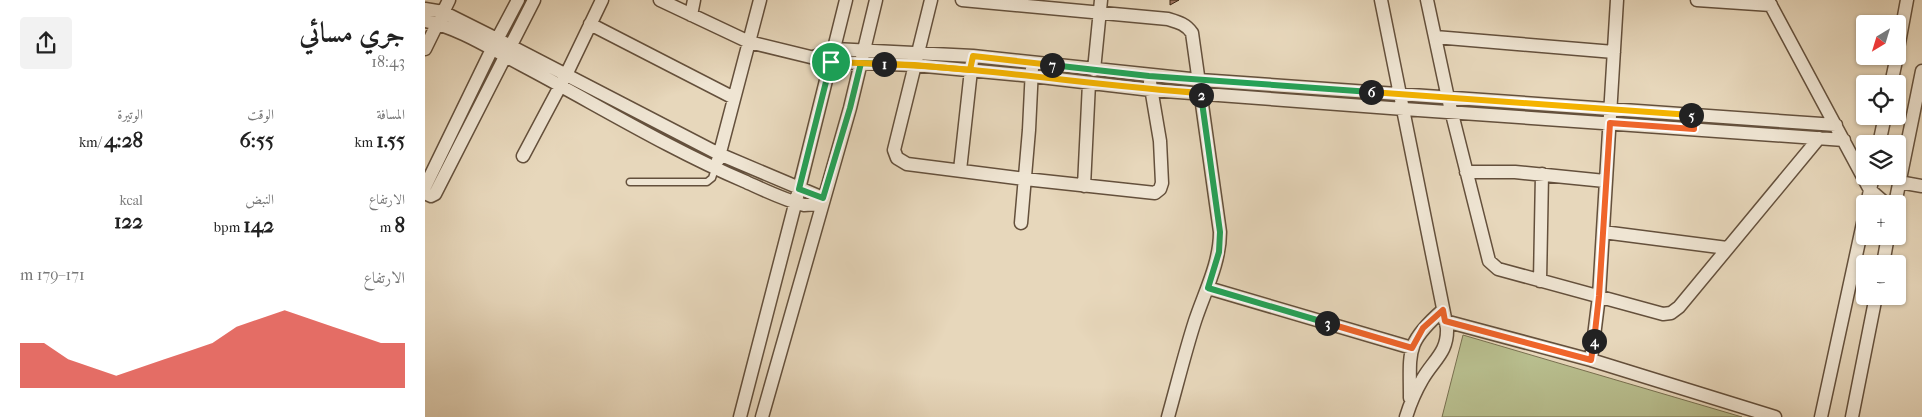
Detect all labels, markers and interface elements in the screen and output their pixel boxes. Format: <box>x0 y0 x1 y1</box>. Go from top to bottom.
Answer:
north arrow <box>1856 15 1906 65</box>
map controls <box>1856 15 1906 305</box>
text: جري مسائي <box>299 16 405 49</box>
button: share <box>20 17 72 69</box>
pin <box>810 41 852 83</box>
icon: arrive <box>817 48 845 76</box>
text: 18:43 <box>371 52 405 71</box>
pin: 1 <box>871 52 897 76</box>
pin: 7 <box>1039 52 1065 78</box>
text: 1 <box>882 56 887 73</box>
text: 7 <box>1049 57 1056 74</box>
button: locate <box>1856 75 1906 125</box>
pin: 6 <box>1359 80 1383 104</box>
pin: 2 <box>1189 82 1213 108</box>
text: 6 <box>1368 84 1375 101</box>
text: 2 <box>1198 87 1205 104</box>
pin: 5 <box>1679 102 1703 128</box>
text: الوتيرة <box>117 106 143 123</box>
text: الوقت <box>247 106 274 123</box>
text: المسافة <box>376 106 405 123</box>
text: 5 <box>1688 107 1695 124</box>
text: 4:28 <box>104 128 143 152</box>
text: 6:55 <box>239 128 274 152</box>
text: 1.55 <box>376 128 405 152</box>
text: /km <box>79 134 104 151</box>
text: km <box>354 134 376 151</box>
button: layers <box>1856 135 1906 185</box>
text: النبض <box>245 191 274 208</box>
text: الارتفاع <box>369 191 405 208</box>
text: kcal <box>119 192 143 209</box>
button: + <box>1856 195 1906 245</box>
text: 122 <box>114 209 143 233</box>
text: 142 <box>243 213 274 237</box>
text: 8 <box>394 213 405 237</box>
text: bpm <box>214 219 243 236</box>
text: m <box>380 219 394 236</box>
button: − <box>1856 255 1906 305</box>
text: 171–179 m <box>20 265 85 284</box>
text: الارتفاع <box>363 268 405 287</box>
pin: 3 <box>1315 310 1339 336</box>
text: 3 <box>1325 315 1330 332</box>
pin: 4 <box>1581 328 1607 354</box>
text: 4 <box>1590 333 1599 350</box>

